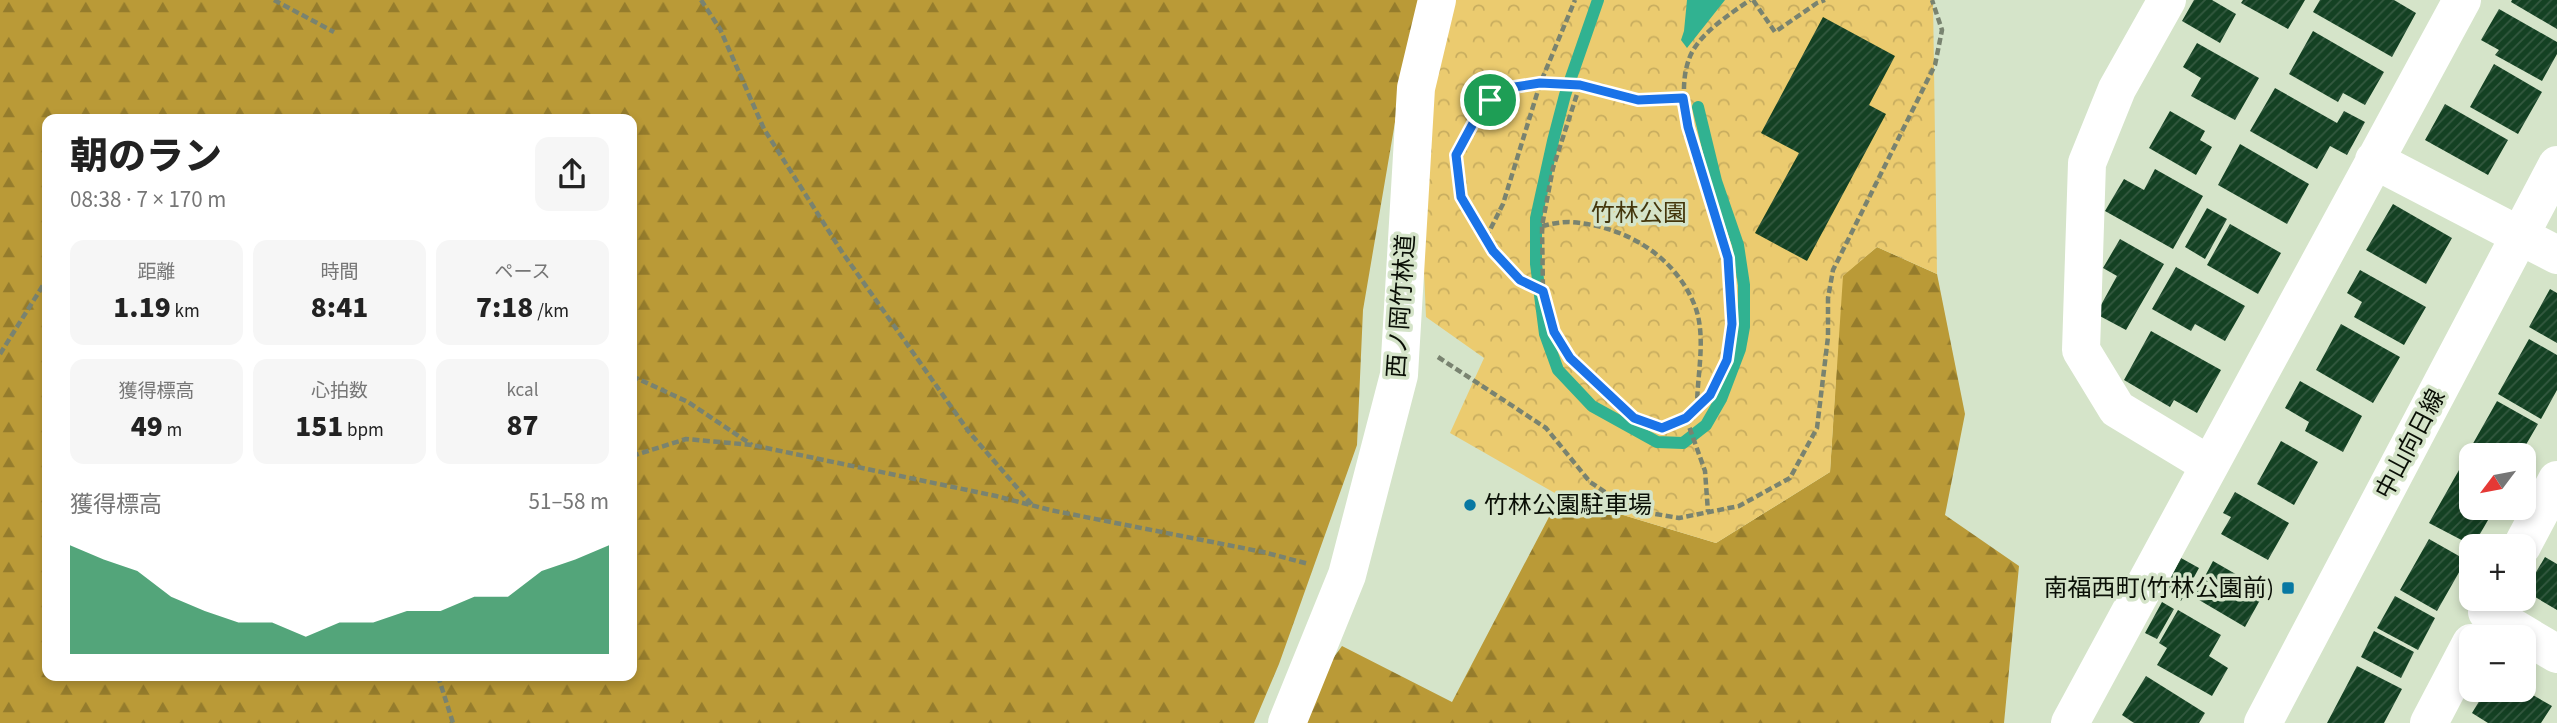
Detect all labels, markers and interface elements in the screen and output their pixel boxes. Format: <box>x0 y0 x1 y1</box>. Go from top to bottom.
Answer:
pin <box>1460 70 1520 130</box>
icon: arrive <box>1471 81 1509 119</box>
text: 朝のラン <box>70 130 222 184</box>
button: share <box>535 137 609 211</box>
text: 08:38 · 7 × 170 m <box>70 183 226 216</box>
park label: 竹林公園 <box>1591 196 1687 231</box>
street label: 西ノ岡竹林道 <box>1379 233 1424 379</box>
text: 距離 <box>137 259 176 286</box>
text: 時間 <box>320 259 359 286</box>
text: ペース <box>494 259 551 286</box>
text: 1.19 <box>113 286 171 329</box>
text: 8:41 <box>311 286 368 329</box>
text: 7:18 <box>476 286 533 329</box>
text: km <box>171 298 200 325</box>
text: /km <box>533 298 569 325</box>
text: kcal <box>507 377 538 404</box>
text: 獲得標高 <box>118 378 195 405</box>
text: 心拍数 <box>311 378 368 405</box>
street label: 中山向日線 <box>2367 383 2454 505</box>
text: 87 <box>506 404 539 447</box>
text: 49 <box>131 405 163 448</box>
text: 151 <box>295 405 343 448</box>
text: m <box>163 417 182 444</box>
text: bpm <box>343 417 384 444</box>
north arrow <box>2459 443 2536 520</box>
map controls <box>2459 443 2536 702</box>
text: 51–58 m <box>529 485 609 518</box>
text: 獲得標高 <box>70 488 162 521</box>
place label: 竹林公園駐車場 <box>1484 488 1652 523</box>
marker: 竹林公園駐車場 <box>1462 497 1478 513</box>
button: + <box>2459 534 2536 611</box>
place label: 南福西町(竹林公園前) <box>2043 571 2274 606</box>
marker: 南福西町(竹林公園前) <box>2280 580 2296 596</box>
button: − <box>2459 625 2536 702</box>

